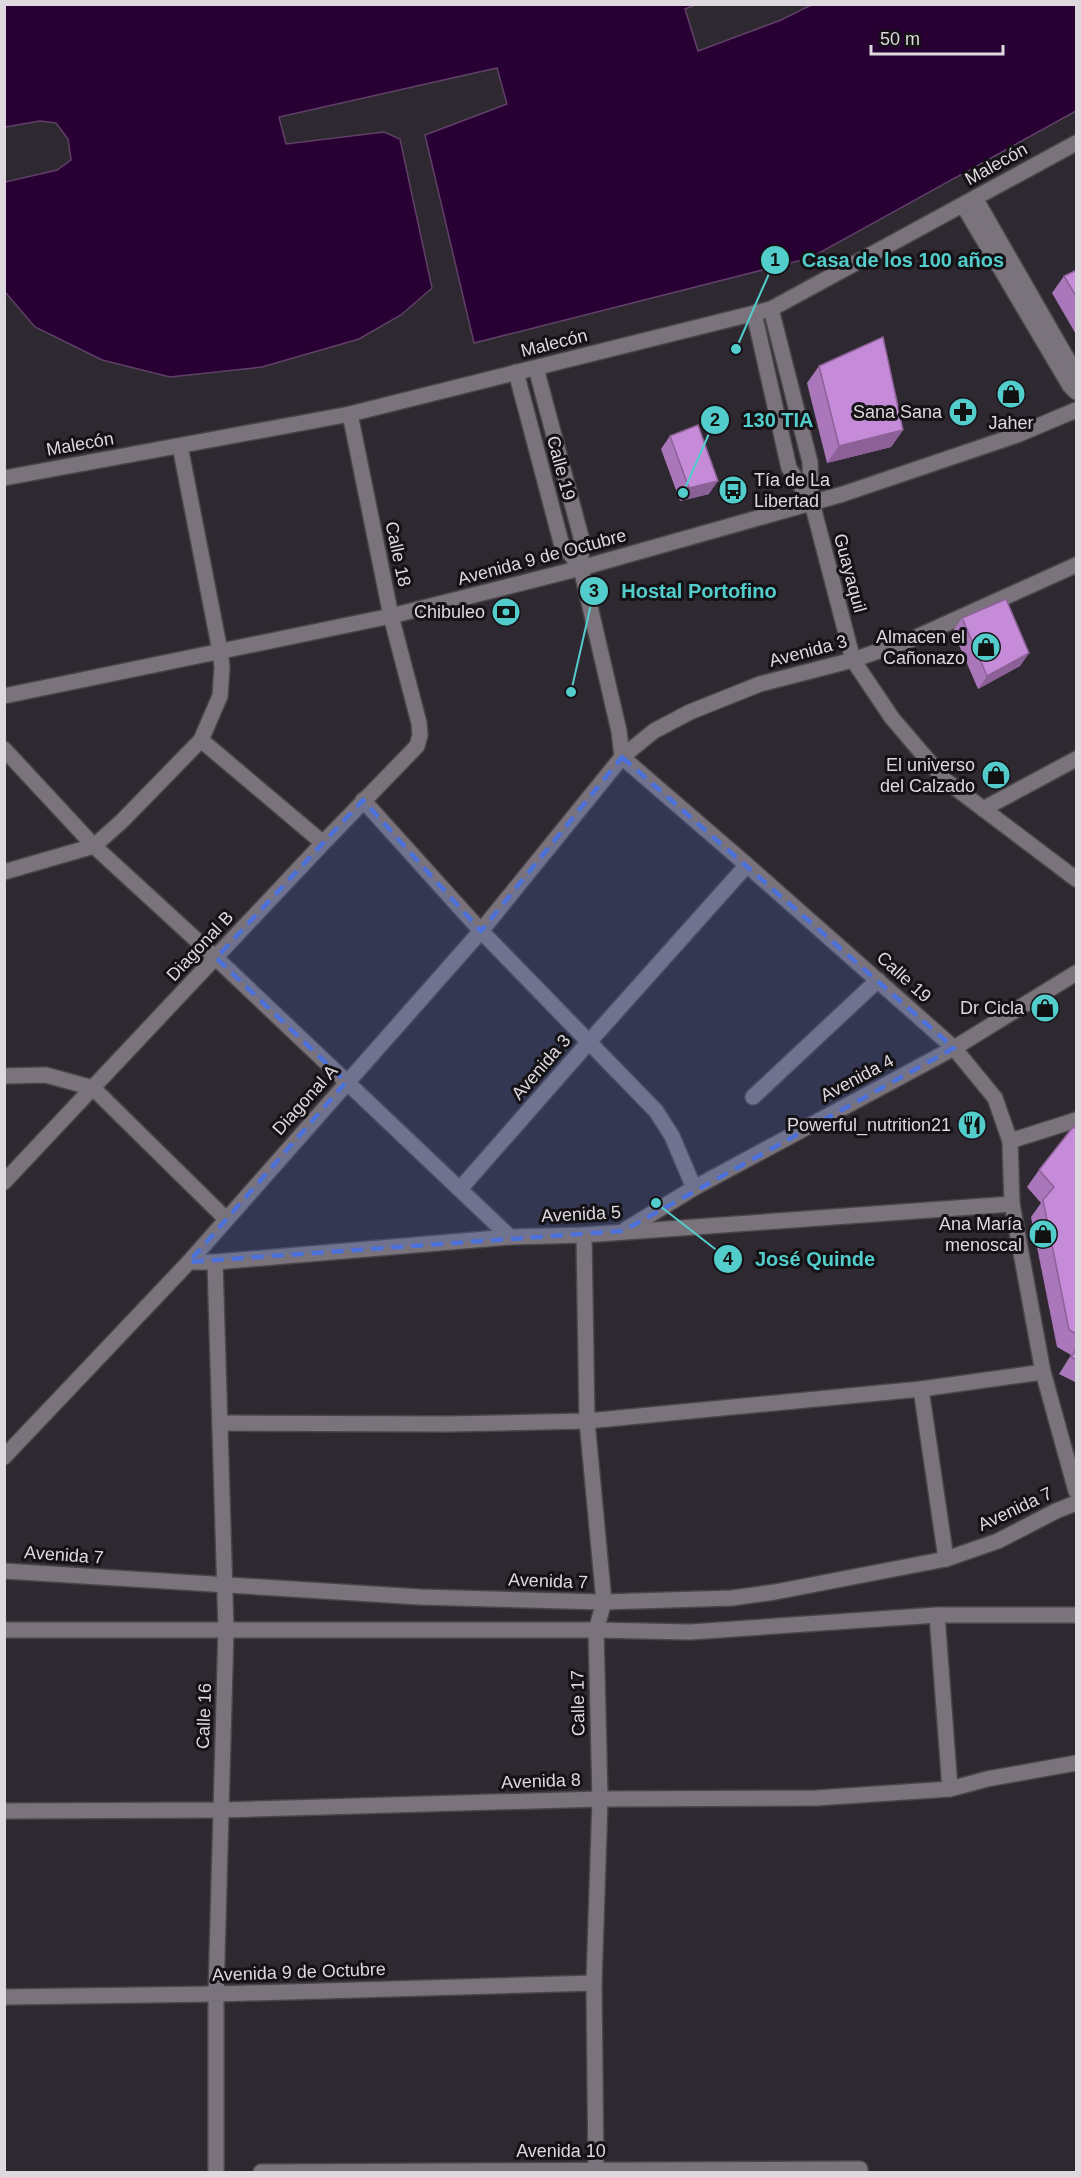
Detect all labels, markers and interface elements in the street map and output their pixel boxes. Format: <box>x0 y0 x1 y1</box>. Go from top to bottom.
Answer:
scale bar <box>871 18 1003 56</box>
text: 50 m <box>880 29 920 49</box>
street label: Malecón <box>961 139 1031 189</box>
callout: Casa de los 100 años <box>760 241 1016 279</box>
text: Casa de los 100 años <box>802 249 1004 271</box>
text: 1 <box>770 250 780 270</box>
street label: Malecón <box>519 325 589 361</box>
shop icon: Jaher <box>995 378 1027 410</box>
pharmacy icon: Sana Sana <box>947 396 979 428</box>
callout: 130 TIA <box>700 401 826 439</box>
place label: Sana Sana <box>853 402 943 422</box>
text: 130 TIA <box>742 409 814 431</box>
text: 2 <box>710 410 720 430</box>
place label: Jaher <box>988 413 1034 433</box>
street label: Malecón <box>45 428 115 460</box>
street label: Calle 19 <box>543 434 579 502</box>
place label: Tía de La Libertad <box>754 470 831 511</box>
bus stop icon: Tía de La Libertad <box>717 474 749 506</box>
street label: Calle 18 <box>381 520 415 588</box>
street label: Avenida 9 de Octubre <box>455 525 629 589</box>
street label: Guayaquil <box>830 531 870 615</box>
callout: Hostal Portofino <box>579 572 788 610</box>
text: Hostal Portofino <box>621 580 777 602</box>
text: 3 <box>589 581 599 601</box>
bank icon: Chibuleo <box>490 596 522 628</box>
place label: Chibuleo <box>414 602 485 622</box>
place label: Almacen el Cañonazo <box>876 627 965 668</box>
street label: Avenida 3 <box>767 631 849 671</box>
shop icon: Almacen el Cañonazo <box>970 631 1002 663</box>
place label: El universo del Calzado <box>880 755 975 796</box>
shop icon: El universo del Calzado <box>980 759 1012 791</box>
street label: Diagonal B <box>163 907 237 985</box>
street label: Calle 19 <box>873 947 935 1007</box>
shop icon: Dr Cicla <box>1029 992 1061 1024</box>
place label: Dr Cicla <box>960 998 1025 1018</box>
street label: Avenida 3 <box>507 1030 575 1104</box>
street label: Avenida 4 <box>817 1050 897 1106</box>
street label: Diagonal A <box>268 1061 342 1139</box>
restaurant icon: Powerful_nutrition21 <box>956 1109 988 1141</box>
place label: Powerful_nutrition21 <box>787 1115 951 1136</box>
street label: Avenida 5 <box>541 1202 621 1226</box>
place label: Ana María menoscal <box>939 1214 1023 1255</box>
shop icon: Ana María menoscal <box>1027 1218 1059 1250</box>
callout: José Quinde <box>713 1240 887 1278</box>
text: José Quinde <box>755 1248 875 1270</box>
text: 4 <box>723 1249 733 1269</box>
street label: Avenida 7 <box>975 1483 1055 1535</box>
street label: Avenida 7 <box>24 1542 104 1568</box>
street label: Avenida 7 <box>508 1570 588 1592</box>
street label: Calle 17 <box>567 1670 589 1736</box>
street label: Calle 16 <box>193 1683 215 1749</box>
street label: Avenida 8 <box>501 1770 581 1792</box>
street label: Avenida 9 de Octubre <box>212 1959 386 1985</box>
street label: Avenida 10 <box>516 2141 606 2161</box>

